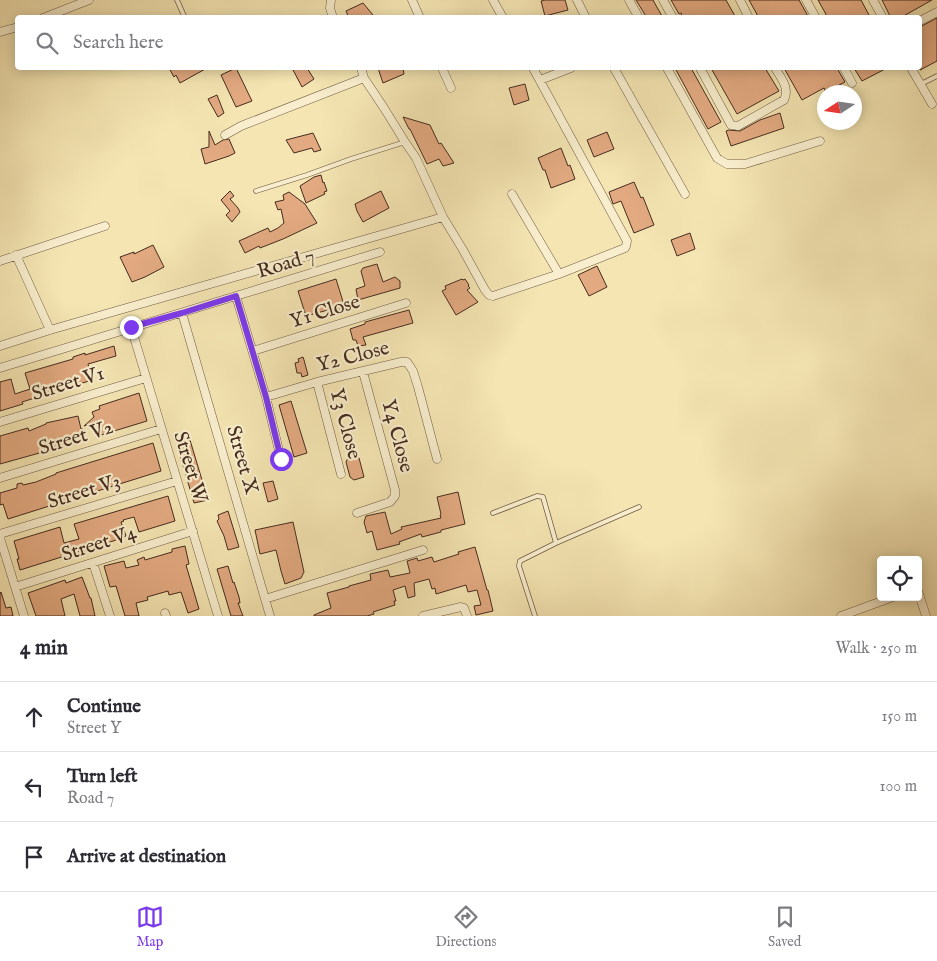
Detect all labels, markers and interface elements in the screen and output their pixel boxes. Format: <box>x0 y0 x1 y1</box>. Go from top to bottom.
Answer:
search box <box>15 15 922 70</box>
icon: search <box>33 29 61 57</box>
text: Search here <box>73 31 164 55</box>
north arrow <box>817 85 862 130</box>
street label: Road 7 <box>254 243 318 285</box>
street label: Y1 Close <box>287 290 363 334</box>
route end <box>120 316 143 339</box>
street label: Y2 Close <box>314 336 392 378</box>
street label: Street V1 <box>29 361 107 407</box>
street label: Y3 Close <box>324 386 366 462</box>
street label: Y4 Close <box>375 397 419 475</box>
street label: Street V2 <box>36 415 116 461</box>
street label: Street X <box>220 423 264 497</box>
street label: Street W <box>167 428 213 507</box>
route start <box>270 448 293 471</box>
street label: Street V3 <box>45 469 123 515</box>
street label: Street V4 <box>59 520 140 568</box>
map controls <box>877 556 922 601</box>
button: locate <box>877 556 922 601</box>
text: 4 min <box>20 635 68 662</box>
text: Walk · 250 m <box>835 639 917 659</box>
text: Continue <box>67 695 141 719</box>
icon: ahead <box>20 703 48 731</box>
text: 150 m <box>882 707 917 727</box>
text: Street Y <box>67 719 121 739</box>
text: Turn left <box>67 765 138 789</box>
icon: left <box>20 773 48 801</box>
text: 100 m <box>880 777 917 797</box>
text: Road 7 <box>67 789 114 809</box>
icon: arrive <box>20 843 48 871</box>
text: Arrive at destination <box>67 845 226 869</box>
tab: Map <box>136 903 164 951</box>
tab: Directions <box>435 903 496 951</box>
tab: Saved <box>768 903 801 951</box>

